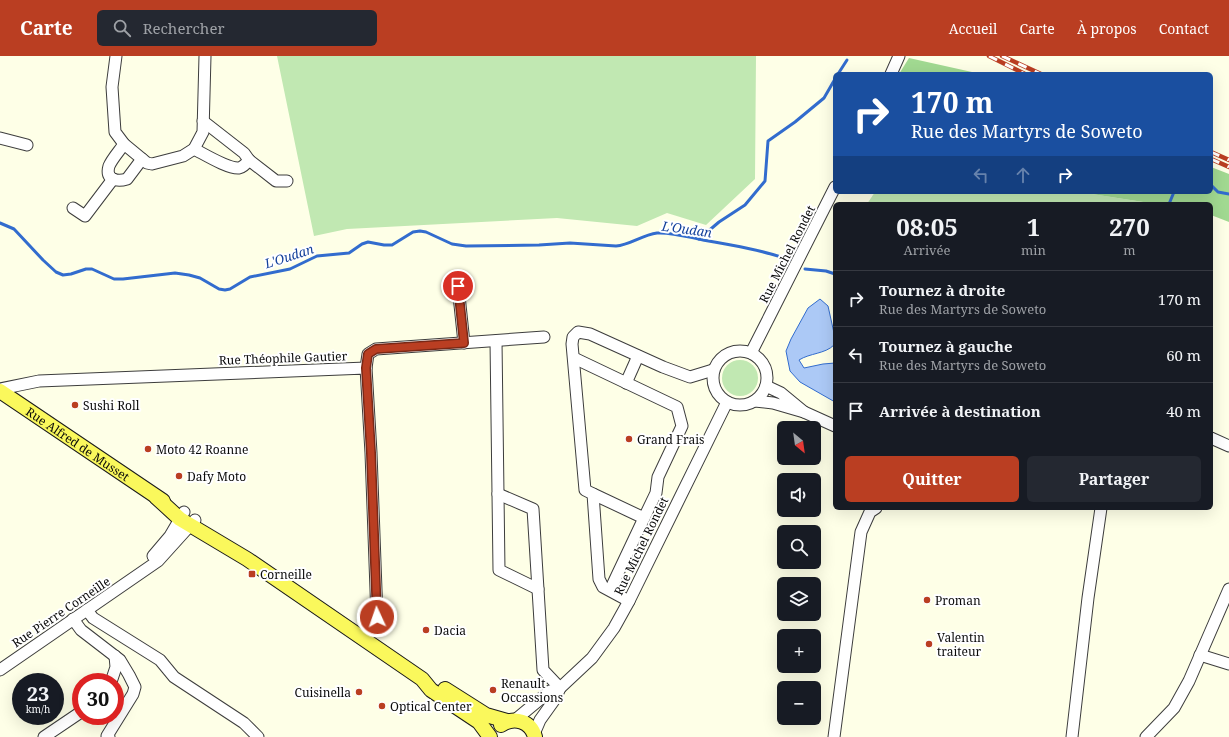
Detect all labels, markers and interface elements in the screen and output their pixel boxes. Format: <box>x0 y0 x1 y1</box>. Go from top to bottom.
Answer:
search box <box>97 10 377 46</box>
text: Carte <box>20 15 73 41</box>
icon: search <box>111 17 133 39</box>
text: Rechercher <box>143 18 224 38</box>
text: Accueil <box>949 19 997 38</box>
text: Carte <box>1019 19 1055 38</box>
text: À propos <box>1077 19 1137 38</box>
text: Contact <box>1159 19 1209 38</box>
text: 170 m <box>911 83 993 121</box>
icon: right <box>845 88 897 140</box>
text: Rue des Martyrs de Soweto <box>911 119 1143 143</box>
icon: left <box>970 164 992 186</box>
icon: ahead <box>1012 164 1034 186</box>
icon: right <box>1054 164 1076 186</box>
street label: Rue Michel Rondet <box>755 202 819 306</box>
text: 08:05 <box>896 210 958 243</box>
text: 1 <box>1027 210 1040 243</box>
text: 270 <box>1109 210 1150 243</box>
water label: L'Oudan <box>660 216 713 241</box>
water label: L'Oudan <box>261 240 316 273</box>
text: Arrivée <box>903 241 951 259</box>
text: min <box>1021 241 1046 259</box>
text: m <box>1123 241 1136 259</box>
pin <box>441 269 475 303</box>
icon: arrive <box>447 275 469 297</box>
text: Tournez à droite <box>879 280 1005 300</box>
icon: right <box>845 288 867 310</box>
text: 170 m <box>1158 289 1201 309</box>
text: Rue des Martyrs de Soweto <box>879 300 1046 318</box>
text: Tournez à gauche <box>879 336 1013 356</box>
icon: left <box>845 344 867 366</box>
text: 60 m <box>1166 345 1201 365</box>
street label: Rue Théophile Gautier <box>218 347 348 369</box>
text: Rue des Martyrs de Soweto <box>879 356 1046 374</box>
place label: Sushi Roll <box>83 397 140 414</box>
marker: Sushi Roll <box>70 400 80 410</box>
icon: arrive <box>845 400 867 422</box>
text: Arrivée à destination <box>879 401 1041 421</box>
text: 40 m <box>1166 401 1201 421</box>
street label: Rue Alfred de Musset <box>23 403 133 485</box>
north arrow <box>777 421 821 465</box>
map controls <box>777 421 821 725</box>
place label: Grand Frais <box>637 431 704 448</box>
marker: Grand Frais <box>624 434 634 444</box>
place label: Moto 42 Roanne <box>156 441 248 458</box>
marker: Moto 42 Roanne <box>143 444 153 454</box>
button: Quitter <box>845 456 1019 502</box>
button: Partager <box>1027 456 1201 502</box>
place label: Dafy Moto <box>187 468 246 485</box>
marker: Dafy Moto <box>174 471 184 481</box>
button: sound <box>777 473 821 517</box>
street label: Rue Michel Rondet <box>610 494 672 598</box>
button: search <box>777 525 821 569</box>
place label: Corneille <box>260 566 312 583</box>
marker: Corneille <box>247 569 257 579</box>
street label: Rue Pierre Corneille <box>8 573 114 651</box>
button: layers <box>777 577 821 621</box>
place label: Proman <box>935 592 981 609</box>
marker: Proman <box>922 595 932 605</box>
position arrow <box>356 596 398 638</box>
place label: Dacia <box>434 622 466 639</box>
marker: Dacia <box>421 625 431 635</box>
button: + <box>777 629 821 673</box>
place label: Valentin traiteur <box>937 629 985 660</box>
marker: Valentin traiteur <box>924 639 934 649</box>
speed limit sign: 30 <box>72 673 124 725</box>
place label: Renault Occassions <box>501 675 563 706</box>
text: 23 <box>27 680 49 707</box>
button: − <box>777 681 821 725</box>
place label: Cuisinella <box>295 684 351 701</box>
marker: Renault Occassions <box>488 685 498 695</box>
marker: Cuisinella <box>354 687 364 697</box>
place label: Optical Center <box>390 698 472 715</box>
marker: Optical Center <box>377 701 387 711</box>
text: km/h <box>26 702 50 716</box>

